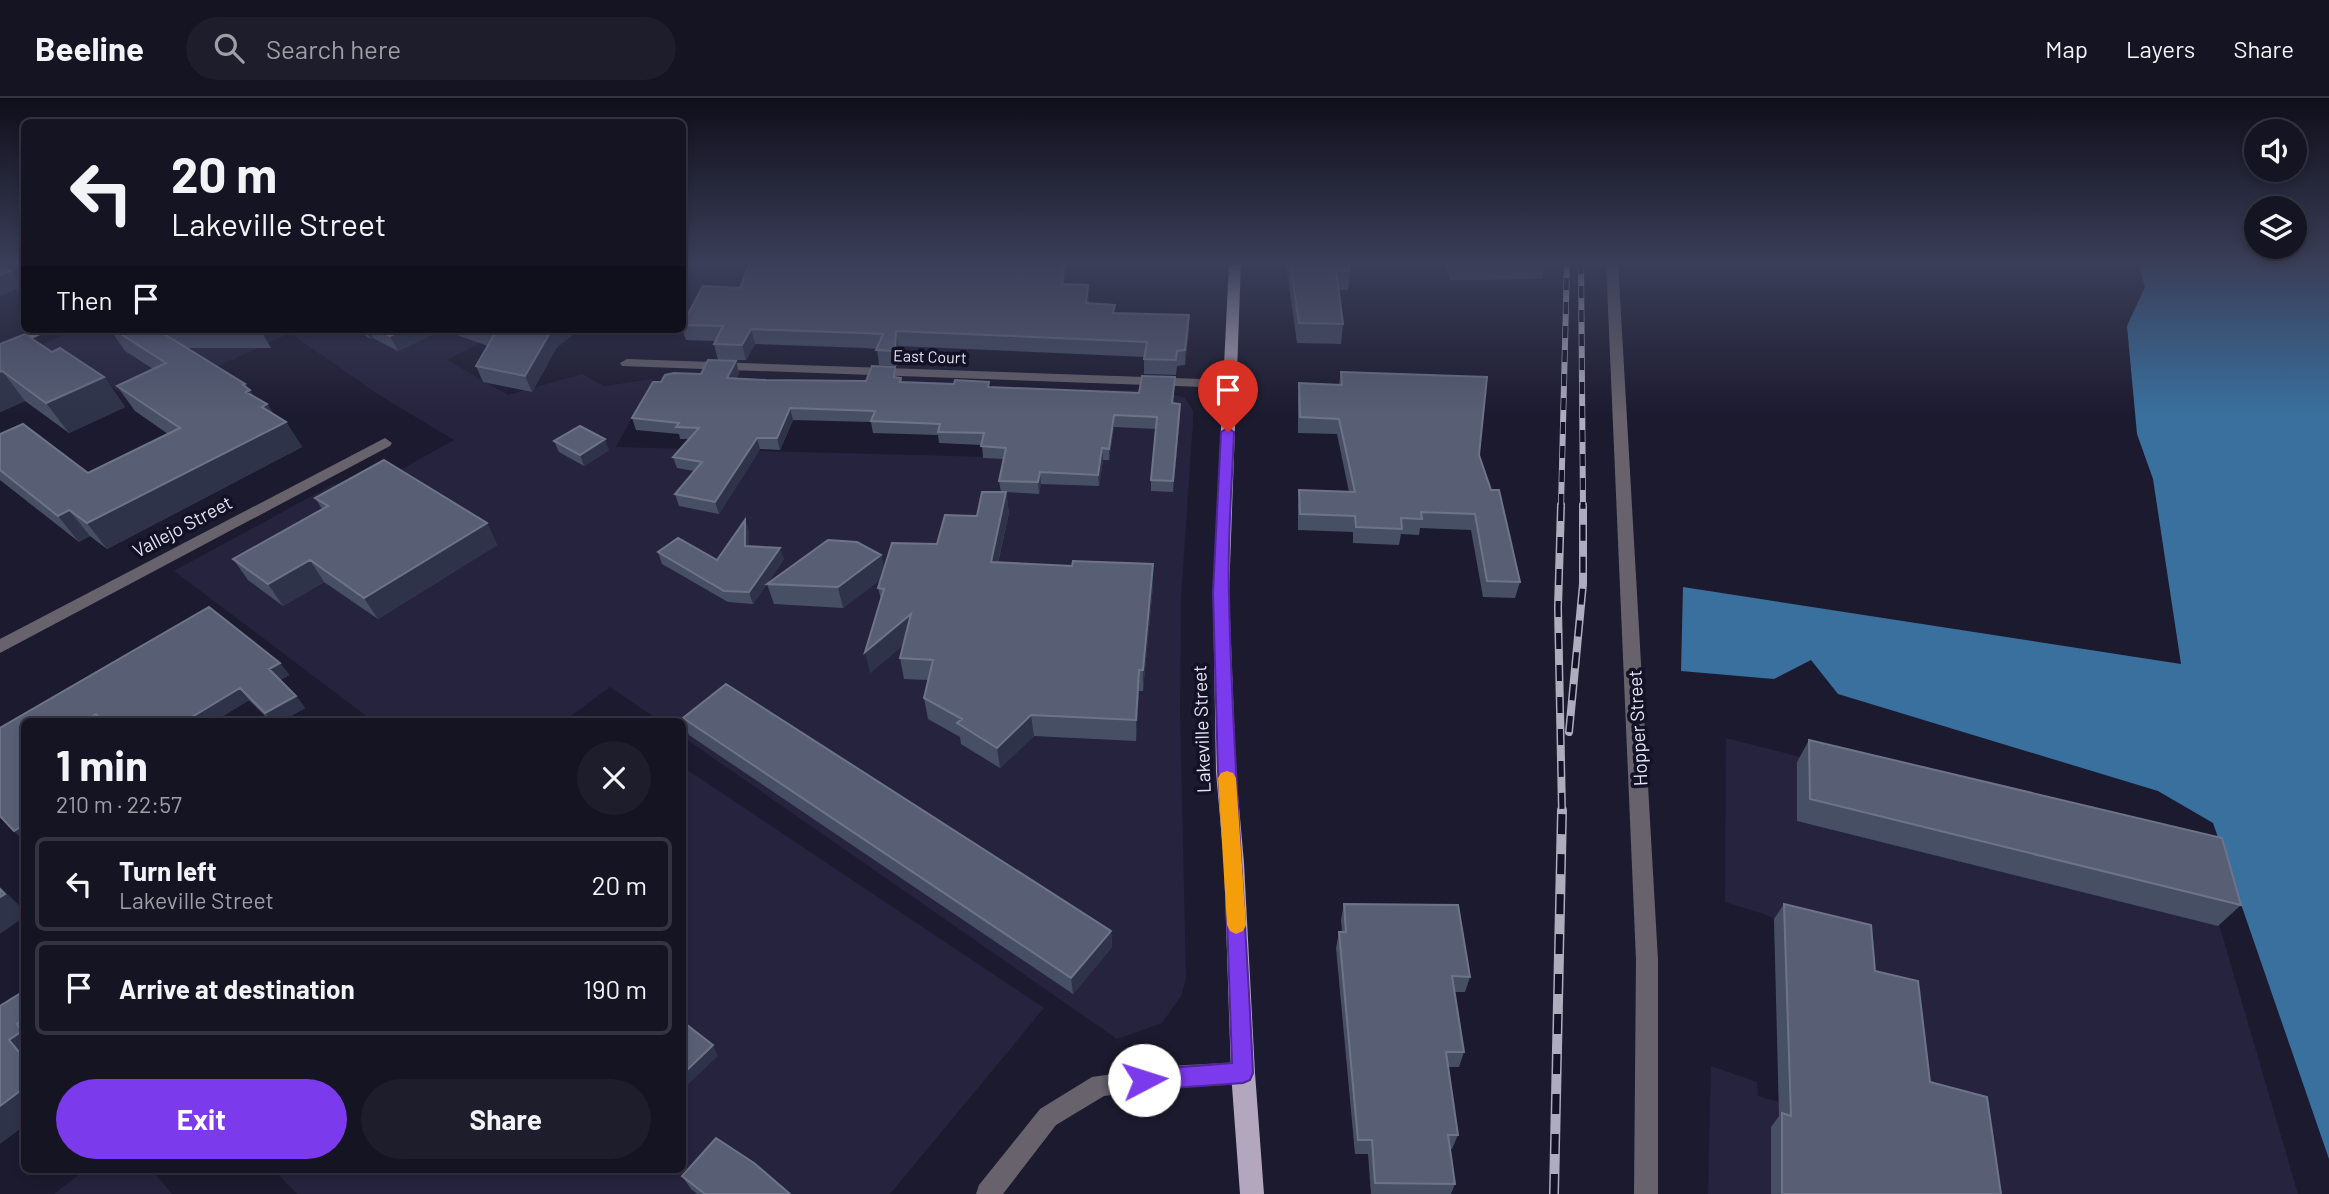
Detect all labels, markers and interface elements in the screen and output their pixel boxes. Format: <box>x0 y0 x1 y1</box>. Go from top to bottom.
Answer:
search box <box>186 17 676 80</box>
text: Beeline <box>35 28 144 68</box>
icon: search <box>210 29 248 67</box>
text: Search here <box>266 33 401 64</box>
text: Map <box>2045 34 2088 63</box>
text: Layers <box>2126 34 2195 63</box>
text: Share <box>2233 34 2294 63</box>
map controls <box>2244 119 2307 259</box>
button: sound <box>2244 119 2307 182</box>
text: 20 m <box>171 144 277 203</box>
icon: left <box>56 147 147 238</box>
button: layers <box>2244 196 2307 259</box>
text: Lakeville Street <box>171 204 387 242</box>
icon: arrive <box>127 280 165 318</box>
text: Then <box>56 284 113 315</box>
street label: East Court <box>893 345 967 367</box>
pin <box>1198 360 1258 432</box>
icon: arrive <box>1209 371 1247 409</box>
street label: Vallejo Street <box>128 490 236 562</box>
street label: Lakeville Street <box>1187 665 1215 793</box>
street label: Hopper Street <box>1622 669 1652 787</box>
text: 1 min <box>56 739 148 789</box>
button: close <box>577 741 651 815</box>
text: 210 m · 22:57 <box>56 790 182 818</box>
text: Turn left <box>119 855 217 886</box>
icon: left <box>60 865 98 903</box>
text: 20 m <box>592 869 647 900</box>
text: Lakeville Street <box>119 886 274 914</box>
icon: arrive <box>60 969 98 1007</box>
text: Arrive at destination <box>119 973 355 1004</box>
text: 190 m <box>583 973 647 1004</box>
position arrow <box>1107 1043 1181 1117</box>
button: Exit <box>56 1079 347 1159</box>
button: Share <box>361 1079 651 1159</box>

